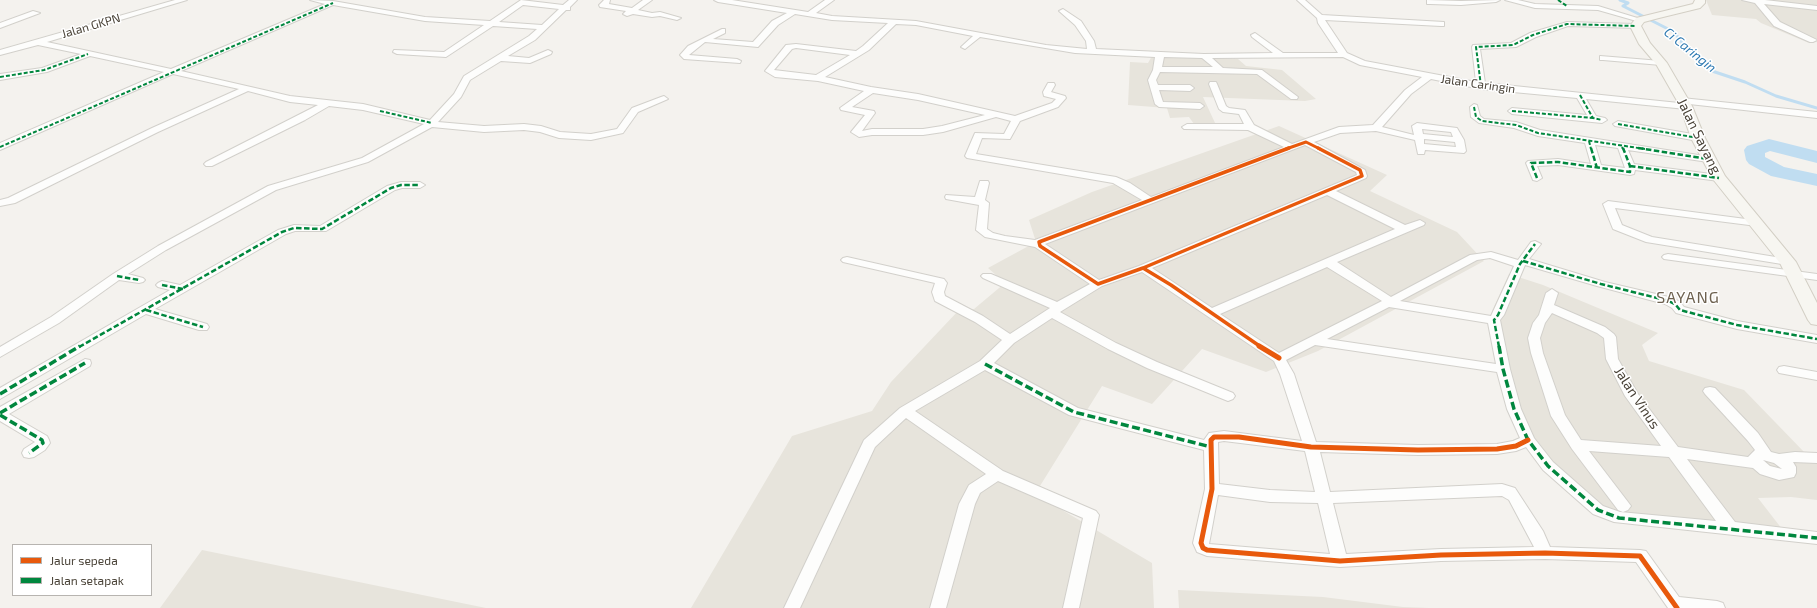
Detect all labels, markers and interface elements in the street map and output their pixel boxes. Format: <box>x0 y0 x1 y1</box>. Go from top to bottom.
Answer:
street label: Jalan GKPN <box>60 11 122 41</box>
water label: Ci Caringin <box>1661 24 1719 76</box>
street label: Jalan Caringin <box>1440 72 1516 96</box>
street label: Jalan Sayang <box>1673 95 1725 177</box>
district label: SAYANG <box>1656 288 1720 308</box>
street label: Jalan Vinus <box>1611 364 1663 432</box>
legend <box>12 544 152 596</box>
text: Jalur sepeda <box>50 553 118 567</box>
text: Jalan setapak <box>50 573 124 587</box>

